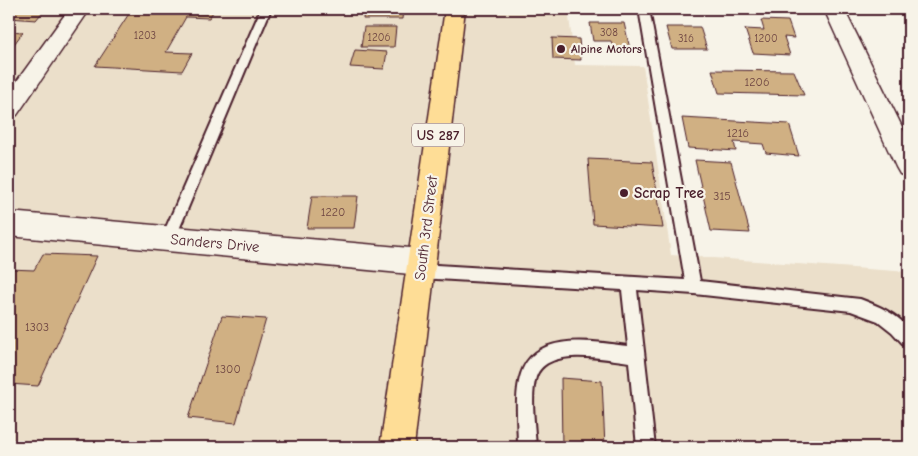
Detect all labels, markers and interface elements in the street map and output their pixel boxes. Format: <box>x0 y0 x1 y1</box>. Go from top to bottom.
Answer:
house number: 308 <box>600 26 618 39</box>
house number: 1203 <box>134 29 156 42</box>
house number: 1206 <box>368 31 390 44</box>
house number: 316 <box>678 32 694 45</box>
house number: 1200 <box>754 32 778 45</box>
place label: Alpine Motors <box>571 42 642 56</box>
marker: Alpine Motors <box>555 43 567 55</box>
house number: 1206 <box>745 75 769 89</box>
road number: US 287 <box>412 124 464 146</box>
house number: 1216 <box>727 126 749 140</box>
street label: South 3rd Street <box>411 174 441 281</box>
place label: Scrap Tree <box>634 184 704 202</box>
marker: Scrap Tree <box>618 187 630 199</box>
house number: 315 <box>713 189 731 203</box>
house number: 1220 <box>321 205 345 219</box>
street label: Sanders Drive <box>170 230 261 256</box>
house number: 1303 <box>25 320 49 334</box>
house number: 1300 <box>215 362 241 376</box>

